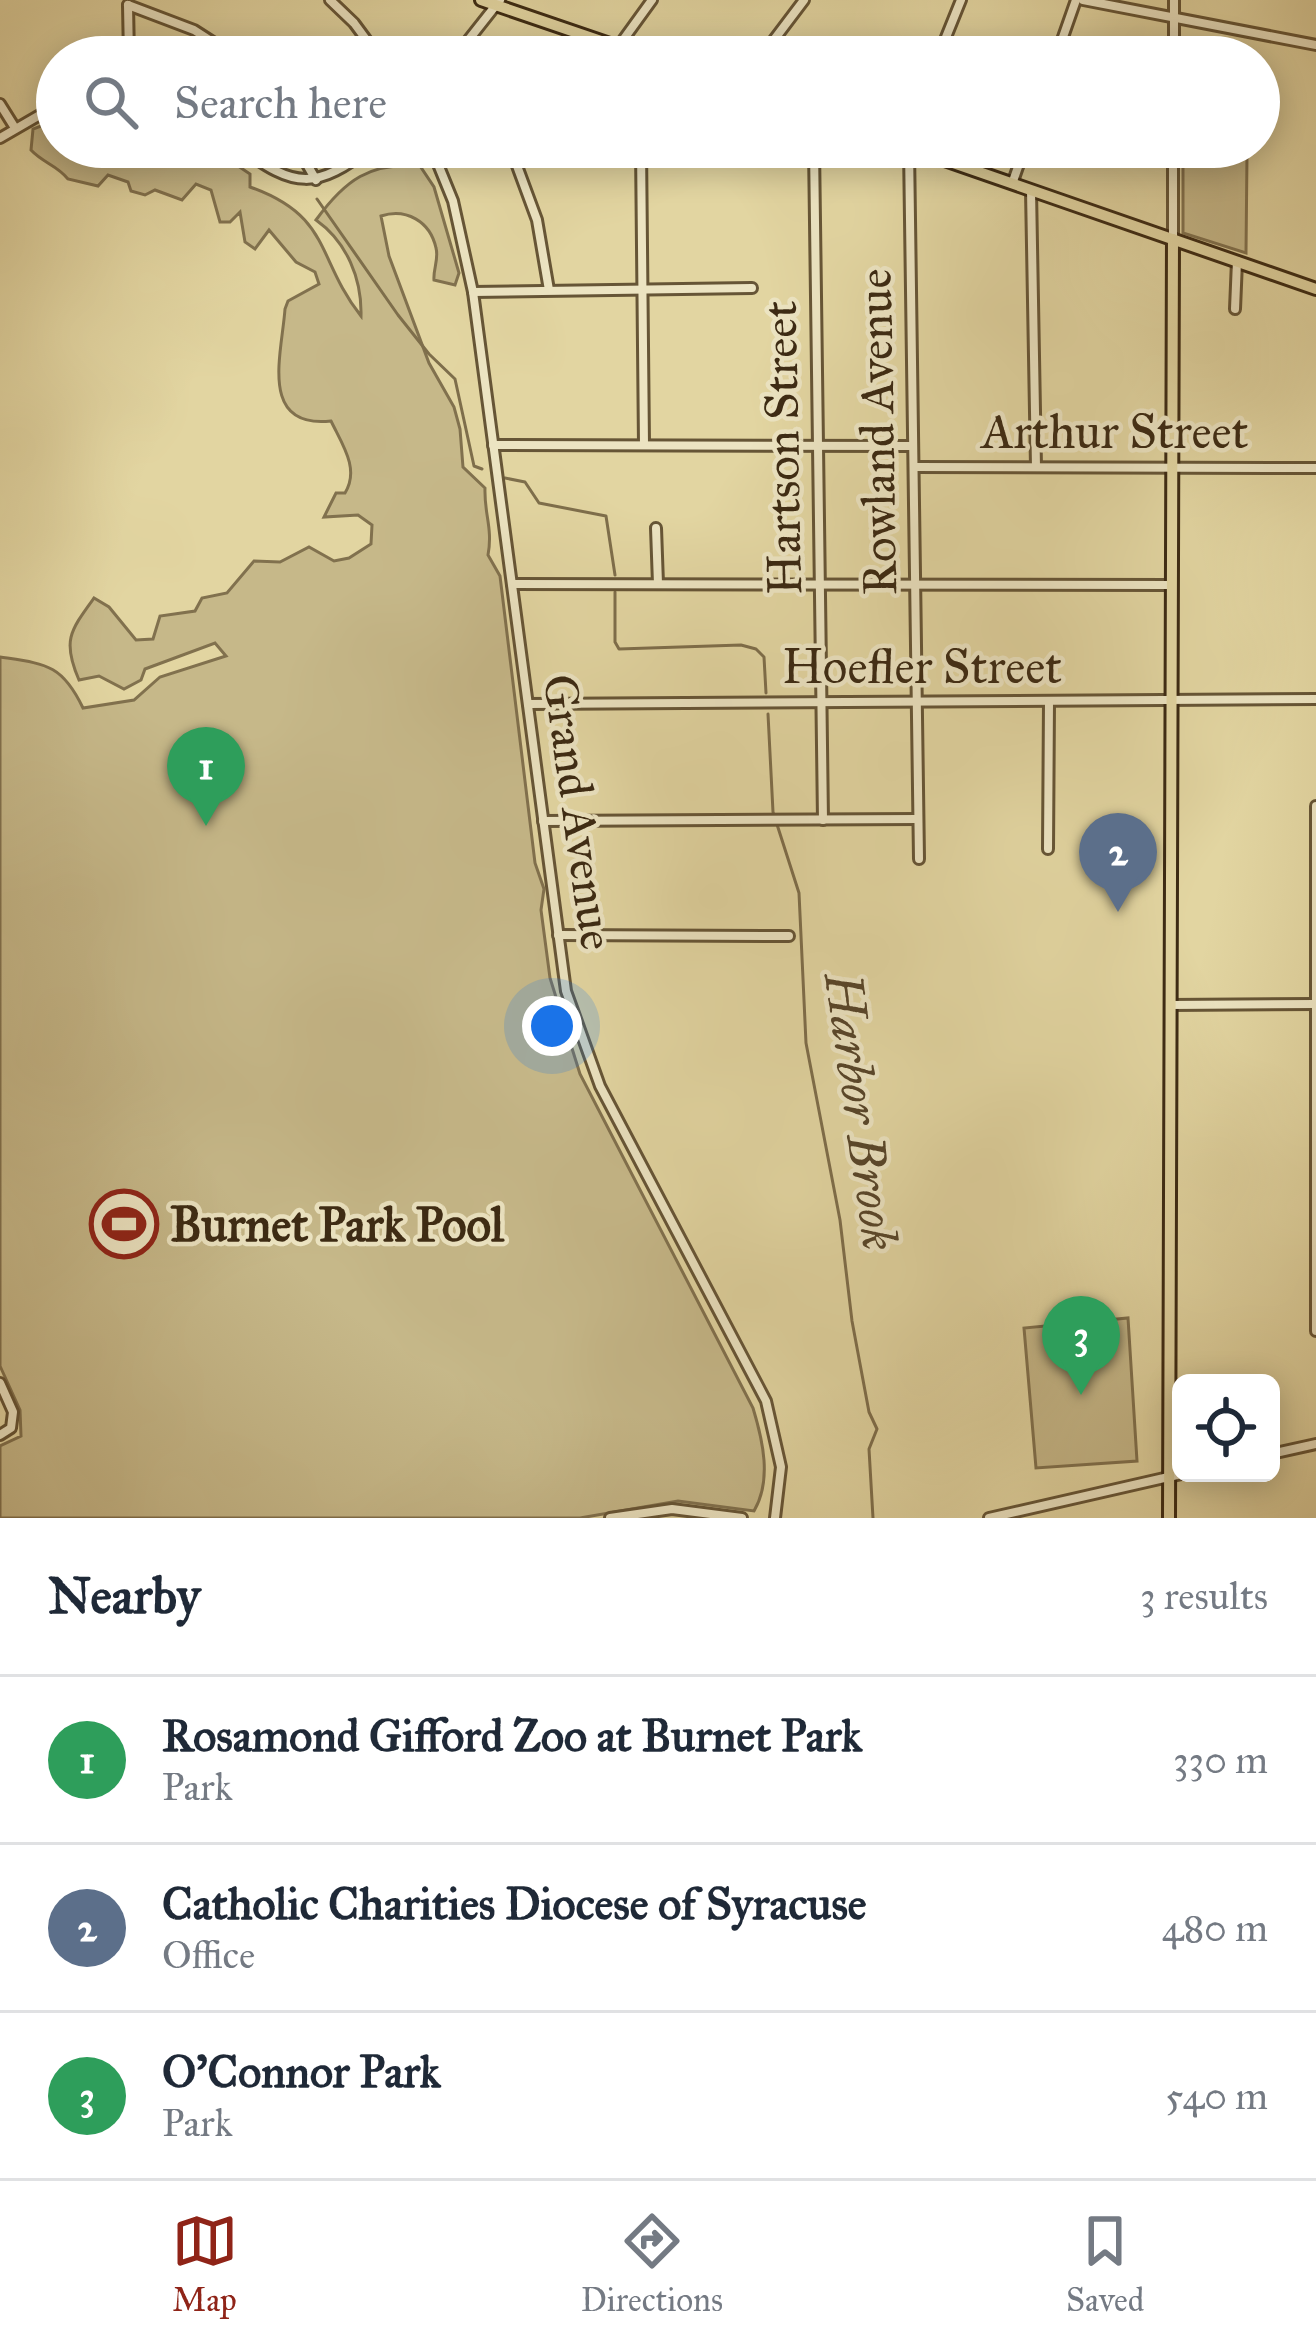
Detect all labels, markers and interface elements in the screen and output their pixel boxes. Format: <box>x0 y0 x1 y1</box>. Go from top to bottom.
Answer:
search box <box>36 36 1280 168</box>
icon: search <box>78 69 144 135</box>
text: Search here <box>174 75 387 130</box>
street label: Rowland Avenue <box>845 268 909 596</box>
street label: Hartson Street <box>750 300 814 596</box>
street label: Arthur Street <box>980 402 1248 461</box>
street label: Hoefler Street <box>782 637 1062 696</box>
street label: Grand Avenue <box>530 670 628 954</box>
pin: 1 <box>167 727 245 826</box>
pin: 2 <box>1079 813 1157 912</box>
water label: Harbor Brook <box>811 967 911 1254</box>
your location <box>522 996 582 1056</box>
sports icon: Burnet Park Pool <box>89 1189 159 1259</box>
place label: Burnet Park Pool <box>170 1195 505 1254</box>
pin: 3 <box>1042 1296 1120 1395</box>
map controls <box>1172 1374 1280 1482</box>
button: locate <box>1172 1374 1280 1482</box>
text: Nearby <box>48 1565 200 1627</box>
text: 3 results <box>1140 1572 1268 1620</box>
text: Rosamond Gifford Zoo at Burnet Park <box>162 1708 862 1763</box>
text: 1 <box>79 1736 95 1784</box>
text: 330 m <box>1173 1736 1268 1784</box>
text: Park <box>162 1763 233 1811</box>
text: Catholic Charities Diocese of Syracuse <box>162 1876 867 1931</box>
text: 2 <box>77 1904 97 1952</box>
text: 480 m <box>1162 1904 1268 1952</box>
text: Office <box>162 1931 255 1979</box>
text: O'Connor Park <box>162 2044 441 2099</box>
text: 3 <box>79 2072 95 2120</box>
text: 540 m <box>1165 2072 1268 2120</box>
text: Park <box>162 2099 233 2147</box>
tab: Map <box>172 2208 238 2320</box>
tab: Directions <box>581 2208 723 2320</box>
tab: Saved <box>1066 2208 1144 2320</box>

